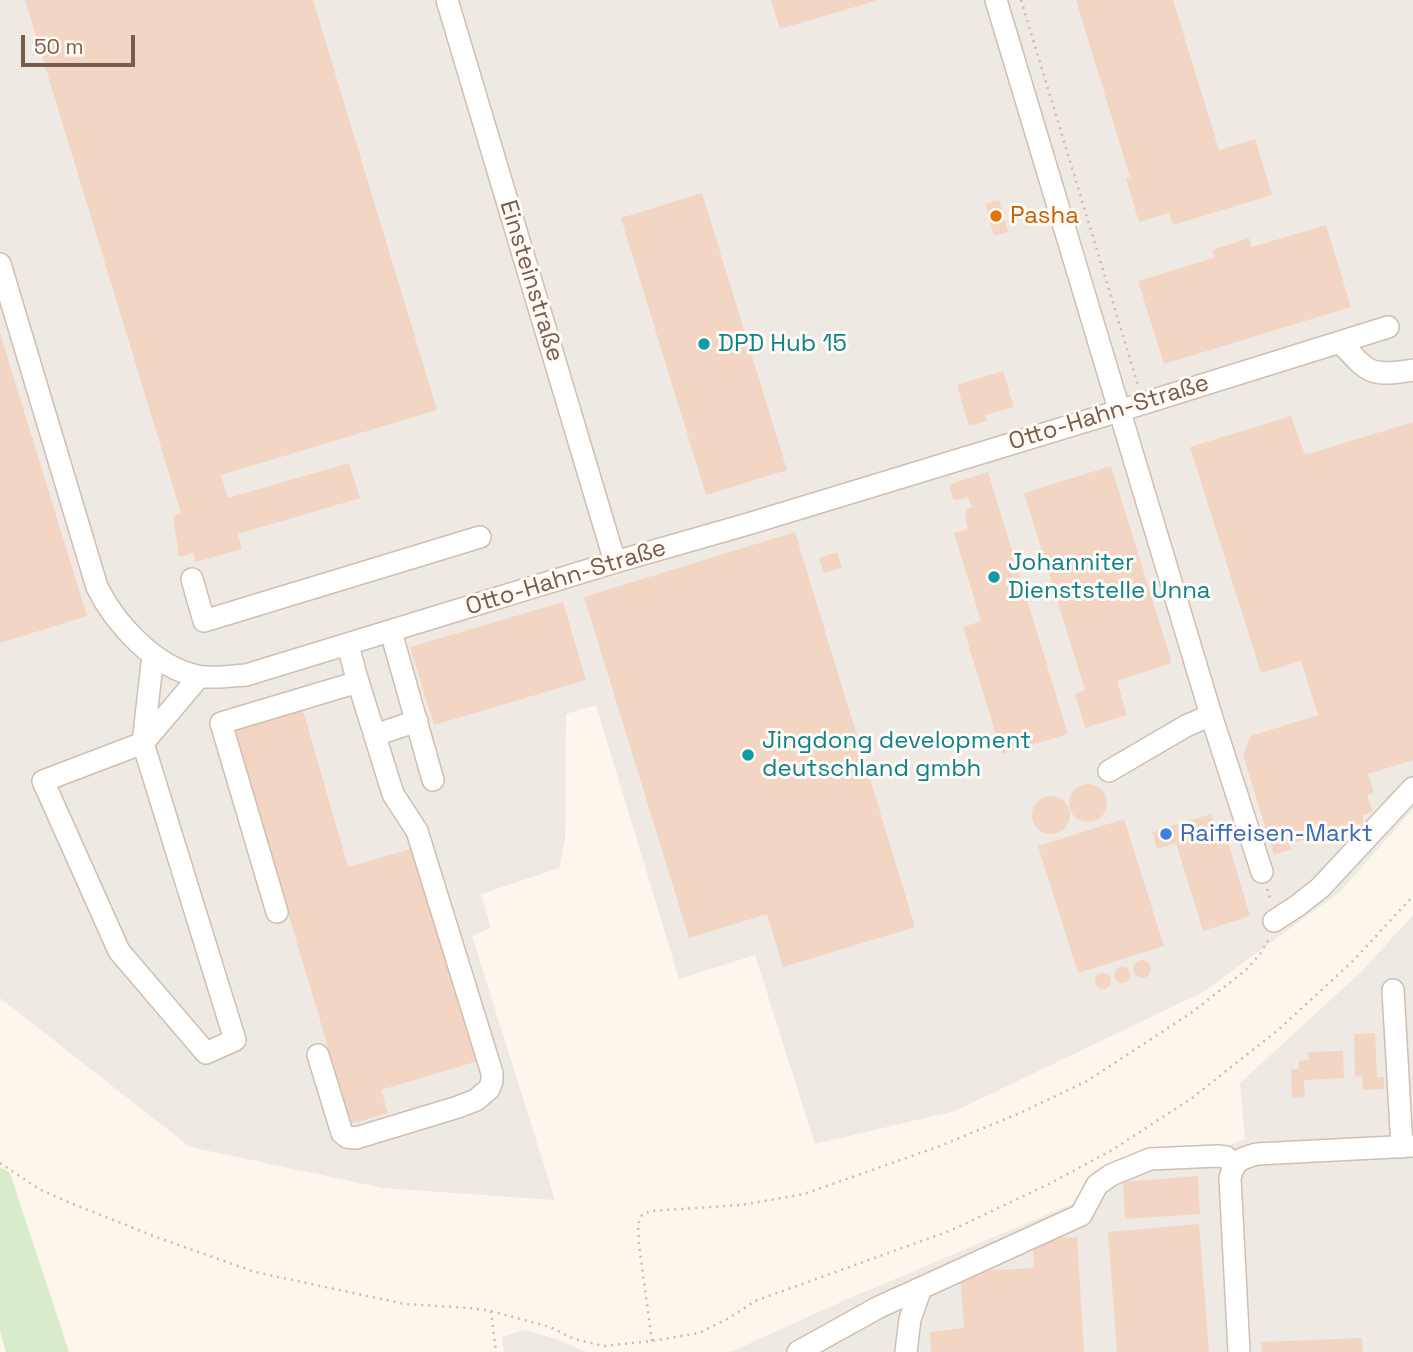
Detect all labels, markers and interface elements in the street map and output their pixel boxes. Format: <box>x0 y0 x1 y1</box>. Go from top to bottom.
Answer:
scale bar <box>24 21 138 65</box>
text: 50 m <box>34 33 84 60</box>
street label: Einsteinstraße <box>493 197 569 365</box>
place label: Pasha <box>1010 202 1079 230</box>
marker: Pasha <box>988 208 1004 224</box>
place label: DPD Hub 15 <box>718 330 847 358</box>
marker: DPD Hub 15 <box>696 336 712 352</box>
street label: Otto-Hahn-Straße <box>1005 369 1213 457</box>
street label: Otto-Hahn-Straße <box>462 534 670 622</box>
place label: Johanniter Dienststelle Unna <box>1008 549 1211 605</box>
marker: Johanniter Dienststelle Unna <box>986 569 1002 585</box>
place label: Jingdong development deutschland gmbh <box>762 727 1031 783</box>
marker: Jingdong development deutschland gmbh <box>740 747 756 763</box>
place label: Raiffeisen-Markt <box>1180 820 1373 848</box>
marker: Raiffeisen-Markt <box>1158 826 1174 842</box>

